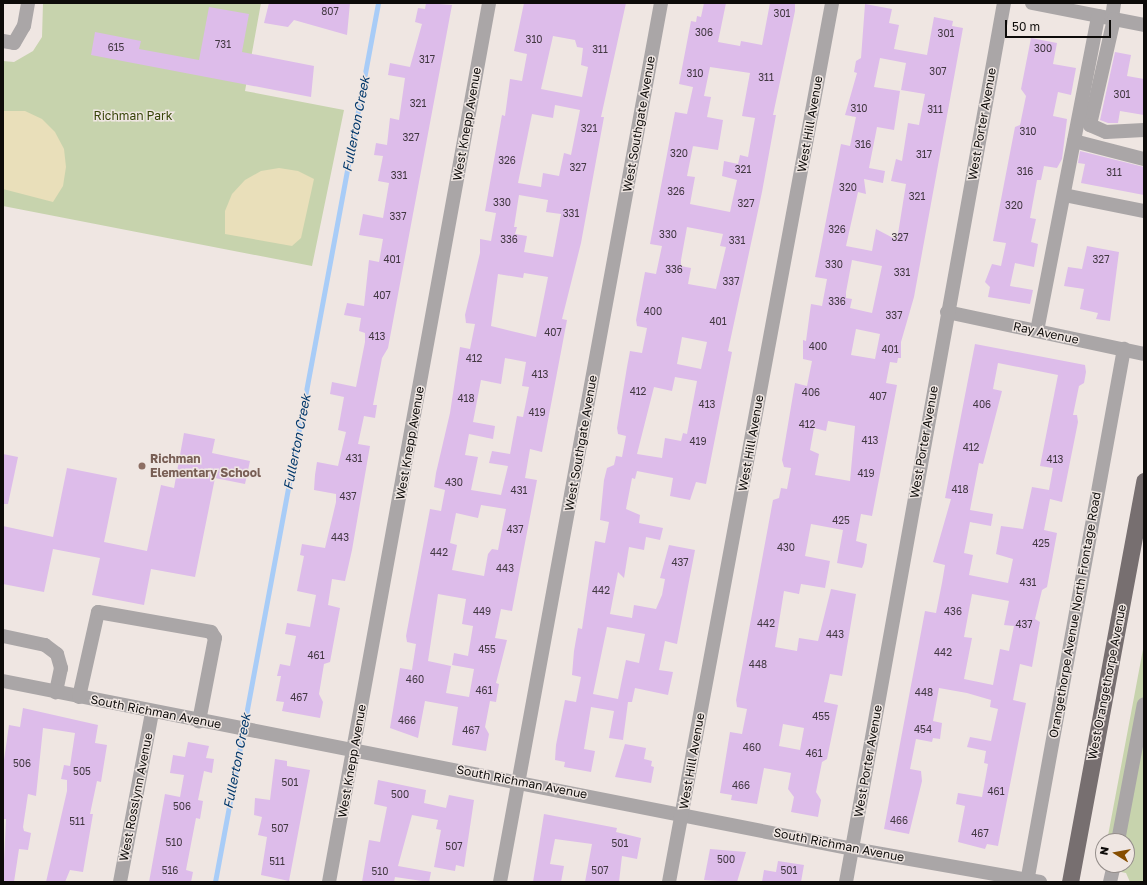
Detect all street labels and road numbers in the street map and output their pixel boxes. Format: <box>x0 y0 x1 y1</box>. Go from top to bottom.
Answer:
street label: West Southgate Avenue <box>620 55 658 193</box>
street label: West Knepp Avenue <box>450 66 484 182</box>
street label: West Porter Avenue <box>965 67 999 181</box>
street label: West Hill Avenue <box>794 75 826 173</box>
street label: Ray Avenue <box>1012 319 1080 347</box>
street label: West Southgate Avenue <box>562 374 600 512</box>
street label: West Knepp Avenue <box>393 385 427 501</box>
street label: West Porter Avenue <box>907 385 941 499</box>
street label: West Hill Avenue <box>735 394 767 492</box>
street label: Orangethorpe Avenue North Frontage Road <box>1046 491 1104 739</box>
street label: West Orangethorpe Avenue <box>1085 603 1129 761</box>
street label: South Richman Avenue <box>89 692 223 732</box>
street label: West Knepp Avenue <box>335 703 369 819</box>
street label: West Porter Avenue <box>851 704 885 818</box>
street label: West Hill Avenue <box>676 712 708 810</box>
street label: West Rosslynn Avenue <box>116 732 156 862</box>
street label: South Richman Avenue <box>455 762 589 802</box>
street label: South Richman Avenue <box>772 825 906 865</box>

